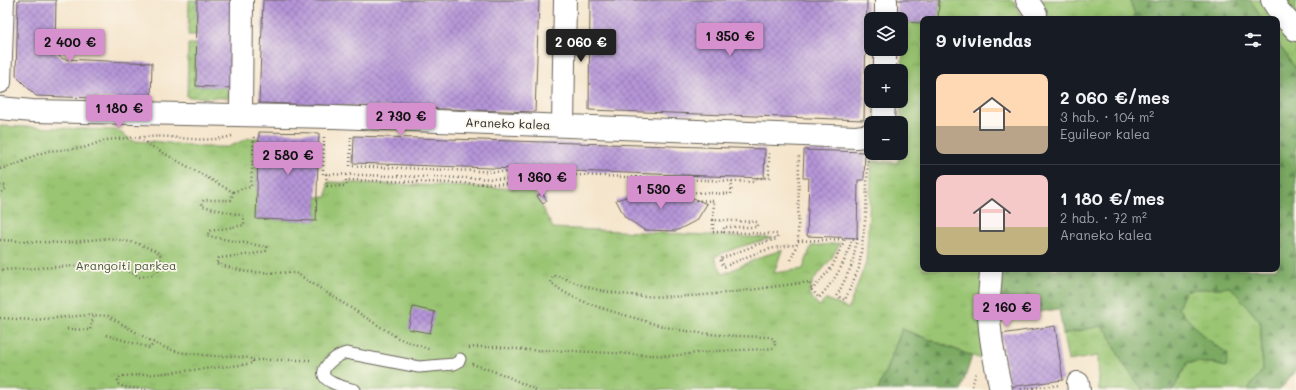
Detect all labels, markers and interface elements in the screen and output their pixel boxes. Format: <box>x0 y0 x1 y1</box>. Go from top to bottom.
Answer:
map controls <box>864 12 908 160</box>
button: layers <box>864 12 908 56</box>
pin: 1 350 € <box>693 23 767 57</box>
text: 1 350 € <box>705 27 755 44</box>
pin: 2 400 € <box>33 29 107 63</box>
pin: 2 060 € <box>544 29 618 63</box>
text: 9 viviendas <box>936 29 1032 51</box>
icon: filters <box>1242 29 1264 51</box>
text: 2 400 € <box>44 33 96 50</box>
text: 2 060 € <box>555 33 607 50</box>
button: + <box>864 64 908 108</box>
text: 2 060 €/mes <box>1060 86 1170 108</box>
icon: home <box>968 90 1016 138</box>
pin: 1 180 € <box>82 95 156 129</box>
text: 1 180 € <box>95 99 143 116</box>
pin: 2 730 € <box>364 103 438 137</box>
text: 2 730 € <box>376 107 426 124</box>
text: 3 hab. · 104 m² <box>1060 108 1154 125</box>
street label: Araneko kalea <box>465 114 551 132</box>
button: − <box>864 116 908 160</box>
text: Eguileor kalea <box>1060 125 1150 142</box>
pin: 2 580 € <box>251 142 325 176</box>
text: 2 580 € <box>262 146 314 163</box>
pin: 1 360 € <box>505 164 579 198</box>
text: 1 360 € <box>517 168 567 185</box>
pin: 1 530 € <box>624 176 698 210</box>
text: 1 530 € <box>636 180 686 197</box>
text: 1 180 €/mes <box>1060 187 1165 209</box>
icon: home <box>968 191 1016 239</box>
text: 2 hab. · 72 m² <box>1060 209 1147 226</box>
text: Araneko kalea <box>1060 226 1152 243</box>
park label: Arangoiti parkea <box>75 257 177 273</box>
pin: 2 160 € <box>970 294 1044 328</box>
text: 2 160 € <box>982 298 1032 315</box>

